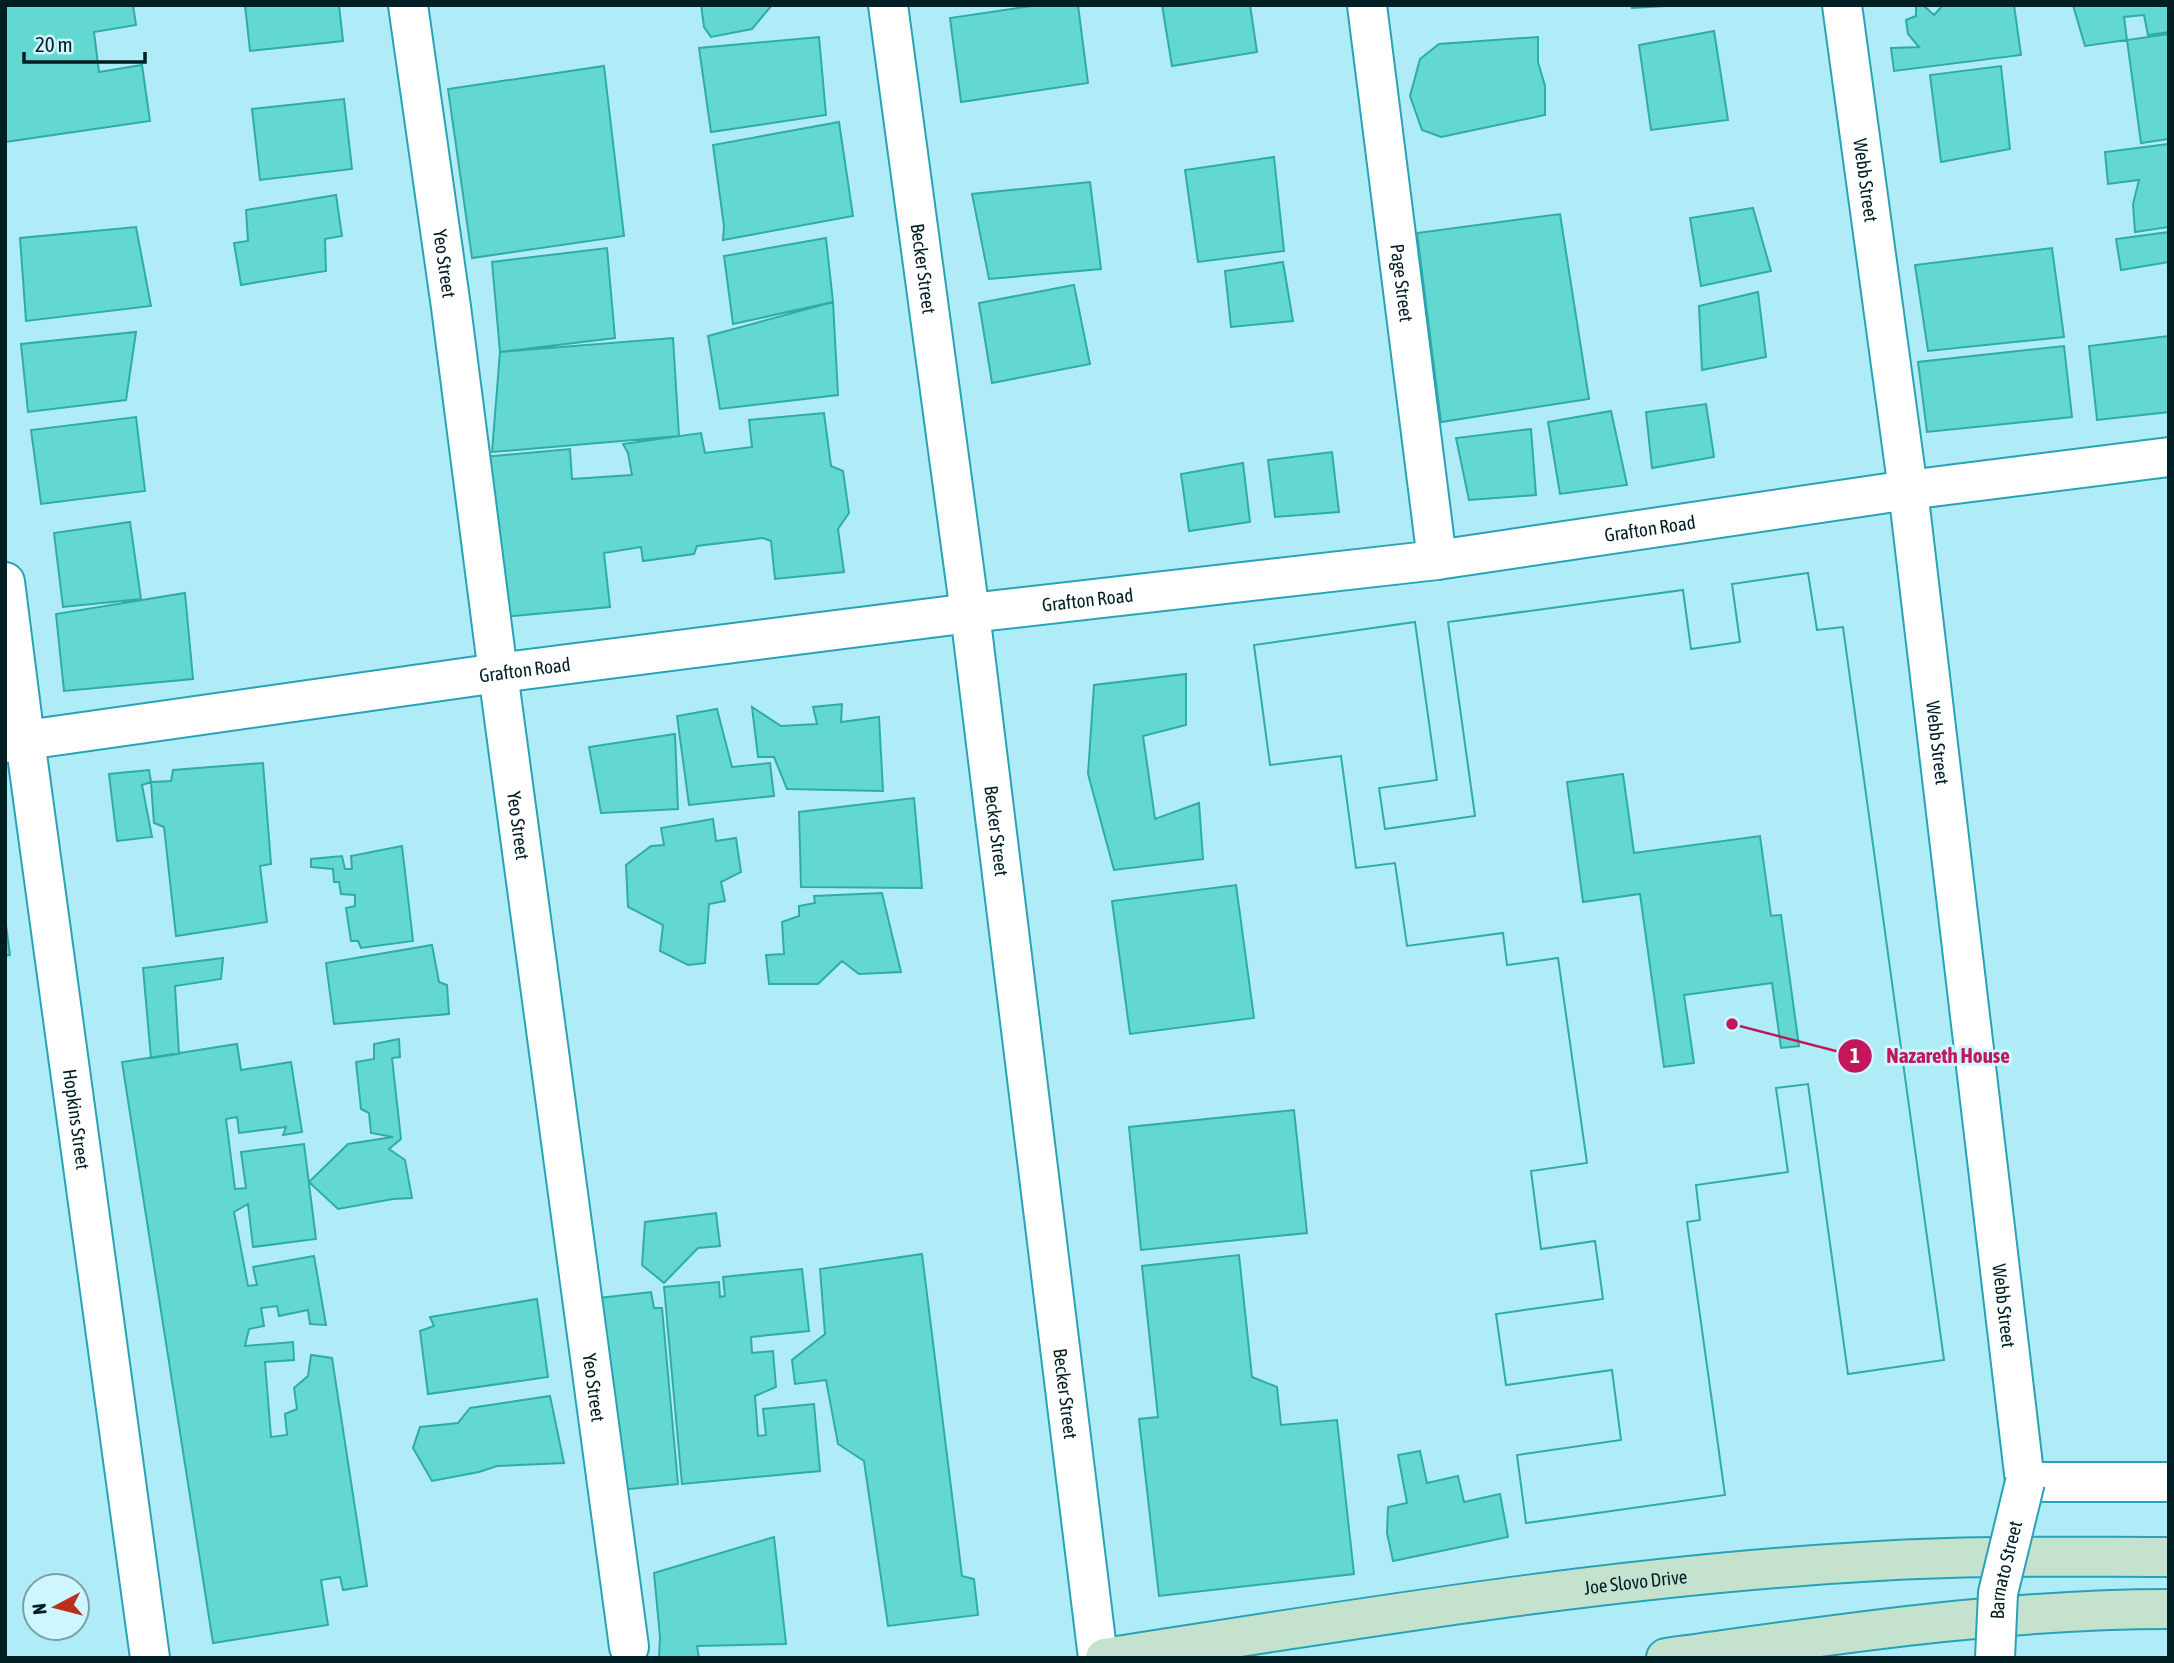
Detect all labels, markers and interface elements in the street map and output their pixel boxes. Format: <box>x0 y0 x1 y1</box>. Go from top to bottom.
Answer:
scale bar <box>24 21 145 65</box>
text: 20 m <box>35 32 73 56</box>
street label: Webb Street <box>1849 137 1882 224</box>
street label: Becker Street <box>907 222 941 315</box>
street label: Yeo Street <box>429 228 461 299</box>
street label: Page Street <box>1386 242 1418 323</box>
street label: Grafton Road <box>1603 511 1697 546</box>
street label: Grafton Road <box>1041 584 1134 616</box>
street label: Grafton Road <box>478 653 572 687</box>
street label: Webb Street <box>1922 700 1954 786</box>
street label: Becker Street <box>980 784 1013 877</box>
street label: Yeo Street <box>503 790 534 861</box>
callout: Nazareth House <box>1837 1035 2024 1077</box>
text: 1 <box>1850 1043 1860 1067</box>
text: Nazareth House <box>1886 1043 2010 1067</box>
street label: Hopkins Street <box>59 1067 94 1171</box>
street label: Webb Street <box>1988 1263 2020 1349</box>
street label: Becker Street <box>1049 1347 1082 1440</box>
street label: Yeo Street <box>579 1352 610 1423</box>
street label: Barnato Street <box>1986 1519 2026 1620</box>
street label: Joe Slovo Drive <box>1583 1565 1688 1599</box>
north arrow <box>21 1572 91 1642</box>
text: N <box>28 1602 51 1616</box>

